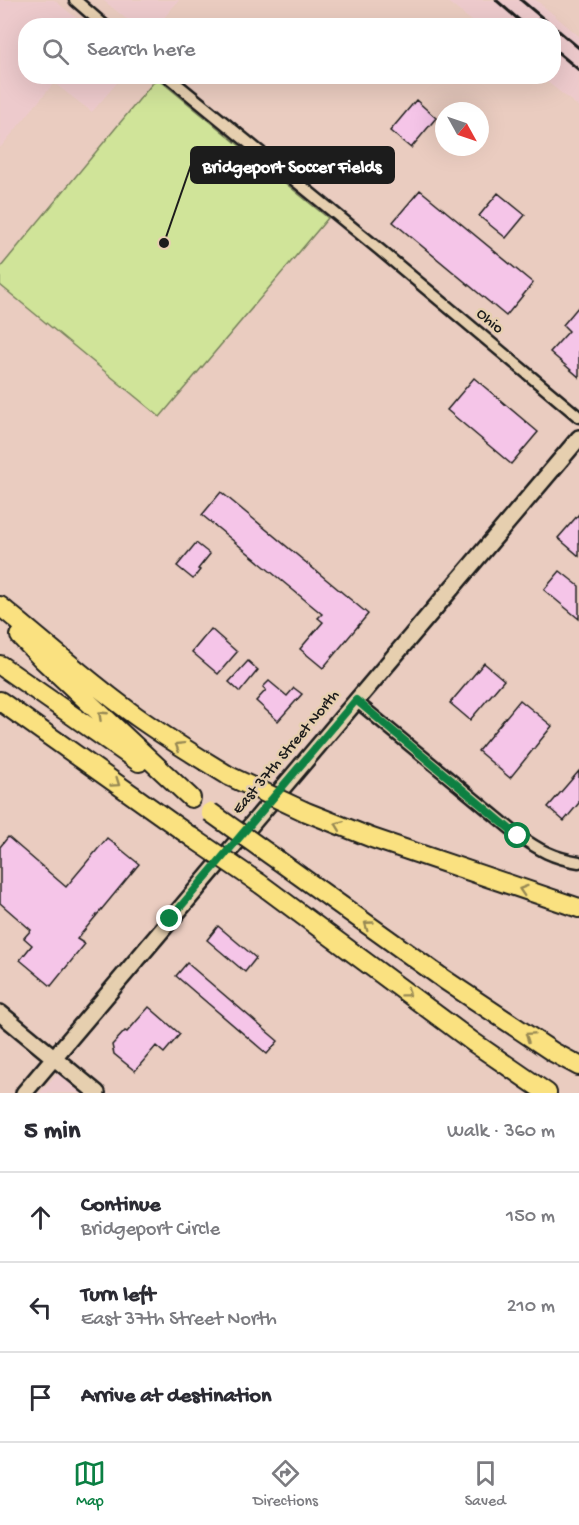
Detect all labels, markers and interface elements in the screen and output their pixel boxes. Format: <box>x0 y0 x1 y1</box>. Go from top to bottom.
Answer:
search box <box>18 18 561 84</box>
icon: search <box>39 35 72 68</box>
text: Search here <box>87 38 195 64</box>
north arrow <box>435 102 489 156</box>
callout: Bridgeport Soccer Fields <box>191 147 394 183</box>
text: Bridgeport Soccer Fields <box>201 158 383 179</box>
street label: Ohio <box>471 305 507 339</box>
street label: East 37th Street North <box>229 687 345 819</box>
one-way arrow <box>98 711 109 722</box>
one-way arrow <box>175 742 186 753</box>
one-way arrow <box>110 776 121 787</box>
one-way arrow <box>335 820 346 832</box>
route start <box>504 822 530 848</box>
one-way arrow <box>518 884 529 897</box>
route end <box>156 905 182 931</box>
one-way arrow <box>364 921 375 932</box>
one-way arrow <box>401 986 412 997</box>
one-way arrow <box>525 1032 536 1043</box>
text: 5 min <box>24 1117 80 1148</box>
text: Walk · 360 m <box>447 1121 555 1144</box>
text: Continue <box>81 1193 161 1219</box>
icon: ahead <box>24 1201 57 1234</box>
text: 150 m <box>506 1206 555 1229</box>
text: Bridgeport Circle <box>81 1219 220 1242</box>
text: Turn left <box>81 1283 155 1309</box>
icon: left <box>24 1291 57 1324</box>
text: 210 m <box>507 1296 555 1319</box>
text: East 37th Street North <box>81 1309 277 1332</box>
icon: arrive <box>24 1381 57 1414</box>
text: Arrive at destination <box>81 1384 271 1410</box>
tab: Map <box>73 1457 106 1512</box>
tab: Directions <box>253 1457 318 1512</box>
tab: Saved <box>465 1457 506 1512</box>

